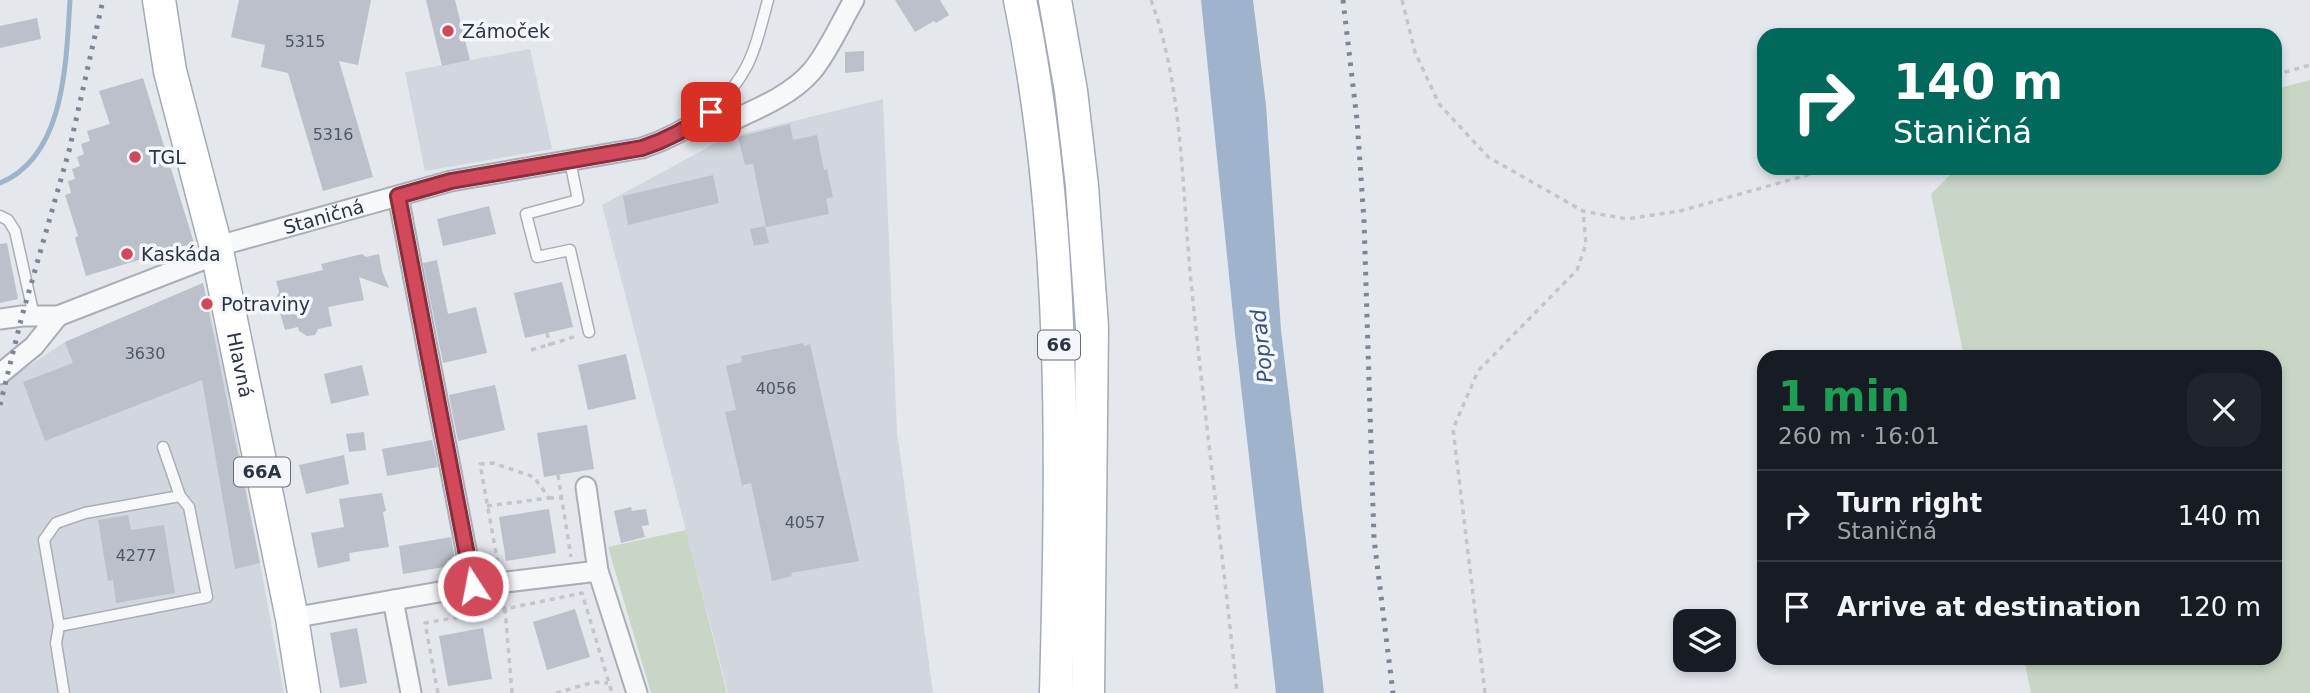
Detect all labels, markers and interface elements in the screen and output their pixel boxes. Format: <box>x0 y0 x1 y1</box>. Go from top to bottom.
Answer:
place label: Zámoček <box>462 20 550 42</box>
marker: Zámoček <box>440 23 456 39</box>
house number: 5315 <box>285 32 325 51</box>
text: 140 m <box>1893 54 2063 111</box>
icon: right <box>1778 56 1869 147</box>
pin <box>681 82 741 142</box>
icon: arrive <box>692 93 730 131</box>
text: Staničná <box>1893 113 2032 151</box>
house number: 5316 <box>313 125 353 144</box>
place label: TGL <box>148 146 186 168</box>
marker: TGL <box>127 149 143 165</box>
street label: Staničná <box>281 195 366 238</box>
place label: Kaskáda <box>141 243 221 265</box>
marker: Kaskáda <box>119 246 135 262</box>
place label: Potraviny <box>221 293 310 315</box>
marker: Potraviny <box>199 296 215 312</box>
water label: Poprad <box>1246 307 1278 384</box>
street label: Hlavná <box>223 330 258 399</box>
road number: 66 <box>1038 330 1080 360</box>
house number: 3630 <box>125 344 165 363</box>
text: 1 min <box>1778 372 1910 421</box>
button: close <box>2187 373 2261 447</box>
house number: 4056 <box>756 379 796 398</box>
text: 260 m · 16:01 <box>1778 423 1940 449</box>
road number: 66A <box>234 458 290 486</box>
text: Turn right <box>1837 488 1982 518</box>
icon: right <box>1778 497 1816 535</box>
text: 140 m <box>2178 501 2261 531</box>
house number: 4057 <box>785 513 825 532</box>
text: Staničná <box>1837 518 1937 544</box>
house number: 4277 <box>116 546 156 565</box>
position arrow <box>436 549 510 623</box>
icon: arrive <box>1778 588 1816 626</box>
text: Arrive at destination <box>1837 592 2141 622</box>
text: 120 m <box>2178 592 2261 622</box>
map controls <box>1673 609 1736 672</box>
button: layers <box>1673 609 1736 672</box>

